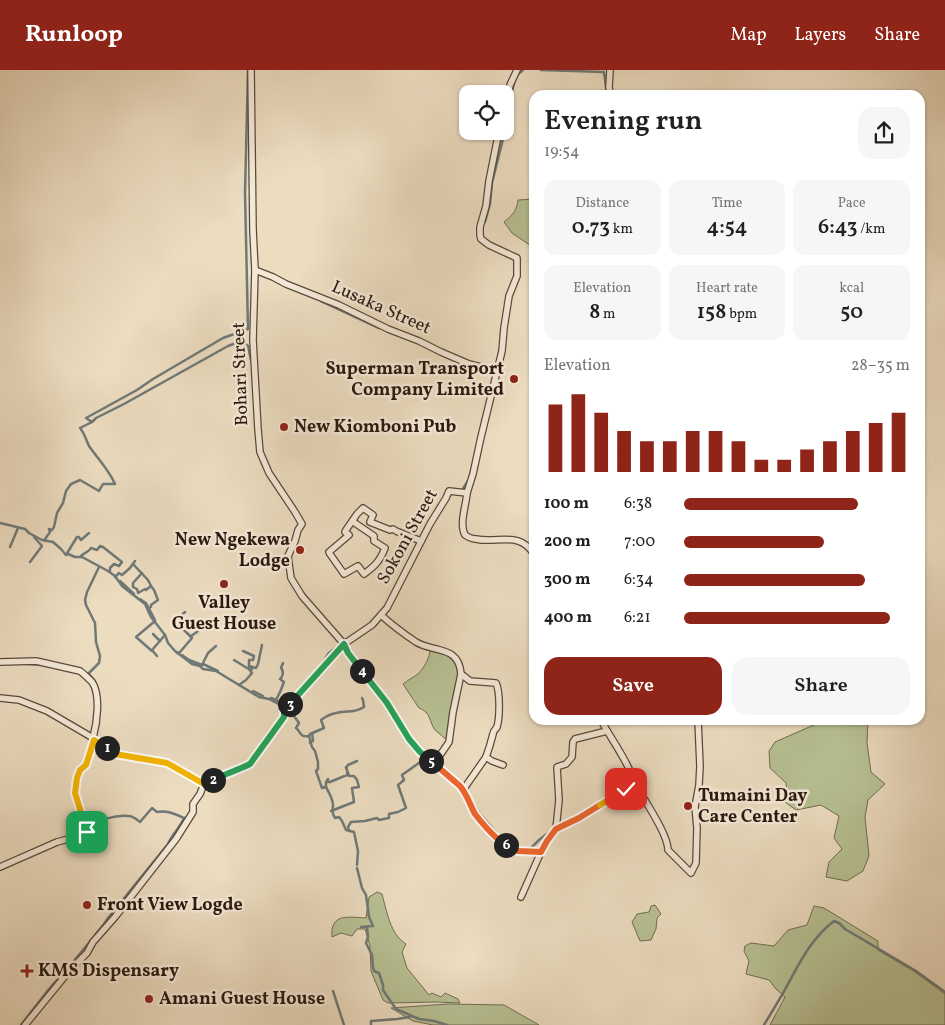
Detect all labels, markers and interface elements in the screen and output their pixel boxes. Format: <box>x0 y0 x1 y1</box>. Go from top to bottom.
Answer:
text: Runloop <box>25 18 123 52</box>
text: Map <box>730 23 766 48</box>
text: Layers <box>794 23 846 48</box>
text: Share <box>874 23 920 48</box>
map controls <box>459 85 514 140</box>
button: locate <box>459 85 514 140</box>
text: Evening run <box>544 102 703 141</box>
button: share <box>858 107 910 159</box>
text: 19:54 <box>544 141 580 163</box>
text: Distance <box>576 194 629 213</box>
text: Time <box>712 194 742 213</box>
text: Pace <box>838 194 866 213</box>
text: 0.73 <box>572 213 610 242</box>
text: 4:54 <box>706 213 747 242</box>
text: 6:43 <box>818 213 857 242</box>
text: km <box>610 220 633 239</box>
text: /km <box>857 220 885 239</box>
street label: Lusaka Street <box>327 275 435 341</box>
text: Elevation <box>573 279 631 298</box>
text: Heart rate <box>696 279 758 298</box>
text: kcal <box>839 279 864 298</box>
text: 8 <box>589 298 600 327</box>
text: 158 <box>697 298 726 327</box>
text: 50 <box>840 298 863 327</box>
text: m <box>600 305 616 324</box>
text: bpm <box>726 305 757 324</box>
street label: Bohari Street <box>227 322 255 426</box>
text: Elevation <box>544 355 611 377</box>
text: 28–35 m <box>851 355 910 377</box>
place label: Superman Transport Company Limited <box>326 357 504 403</box>
marker: Superman Transport Company Limited <box>508 373 520 385</box>
place label: New Kiomboni Pub <box>294 415 457 440</box>
marker: New Kiomboni Pub <box>278 421 290 433</box>
street label: Sokoni Street <box>372 485 444 589</box>
text: 100 m <box>544 493 589 515</box>
text: 6:38 <box>624 493 652 515</box>
place label: New Ngekewa Lodge <box>175 528 290 574</box>
text: 200 m <box>544 531 591 553</box>
text: 7:00 <box>624 531 655 553</box>
marker: New Ngekewa Lodge <box>294 544 306 556</box>
text: 300 m <box>544 569 590 591</box>
text: 6:34 <box>624 569 654 591</box>
marker: Valley Guest House <box>218 578 230 590</box>
place label: Valley Guest House <box>172 591 276 637</box>
text: 400 m <box>544 607 592 629</box>
text: 6:21 <box>624 607 651 629</box>
button: Save <box>544 657 722 715</box>
button: Share <box>732 657 910 715</box>
pin: 4 <box>350 658 374 684</box>
text: 4 <box>358 662 367 681</box>
pin: 3 <box>278 692 302 716</box>
text: 3 <box>287 695 294 714</box>
pin: 1 <box>94 736 120 760</box>
text: 1 <box>105 739 110 758</box>
pin: 5 <box>418 748 444 774</box>
text: 5 <box>428 752 435 771</box>
pin: 2 <box>200 768 226 792</box>
pin <box>605 768 647 810</box>
text: 2 <box>210 771 217 790</box>
icon: check <box>612 775 640 803</box>
place label: Tumaini Day Care Center <box>698 784 807 830</box>
marker: Tumaini Day Care Center <box>682 800 694 812</box>
pin <box>66 811 108 853</box>
icon: arrive <box>73 818 101 846</box>
pin: 6 <box>494 832 518 858</box>
text: 6 <box>503 836 510 855</box>
place label: Front View Logde <box>97 893 243 918</box>
marker: Front View Logde <box>81 899 93 911</box>
place label: KMS Dispensary <box>38 959 179 984</box>
marker: KMS Dispensary <box>20 964 34 978</box>
place label: Amani Guest House <box>159 987 325 1012</box>
marker: Amani Guest House <box>143 993 155 1005</box>

